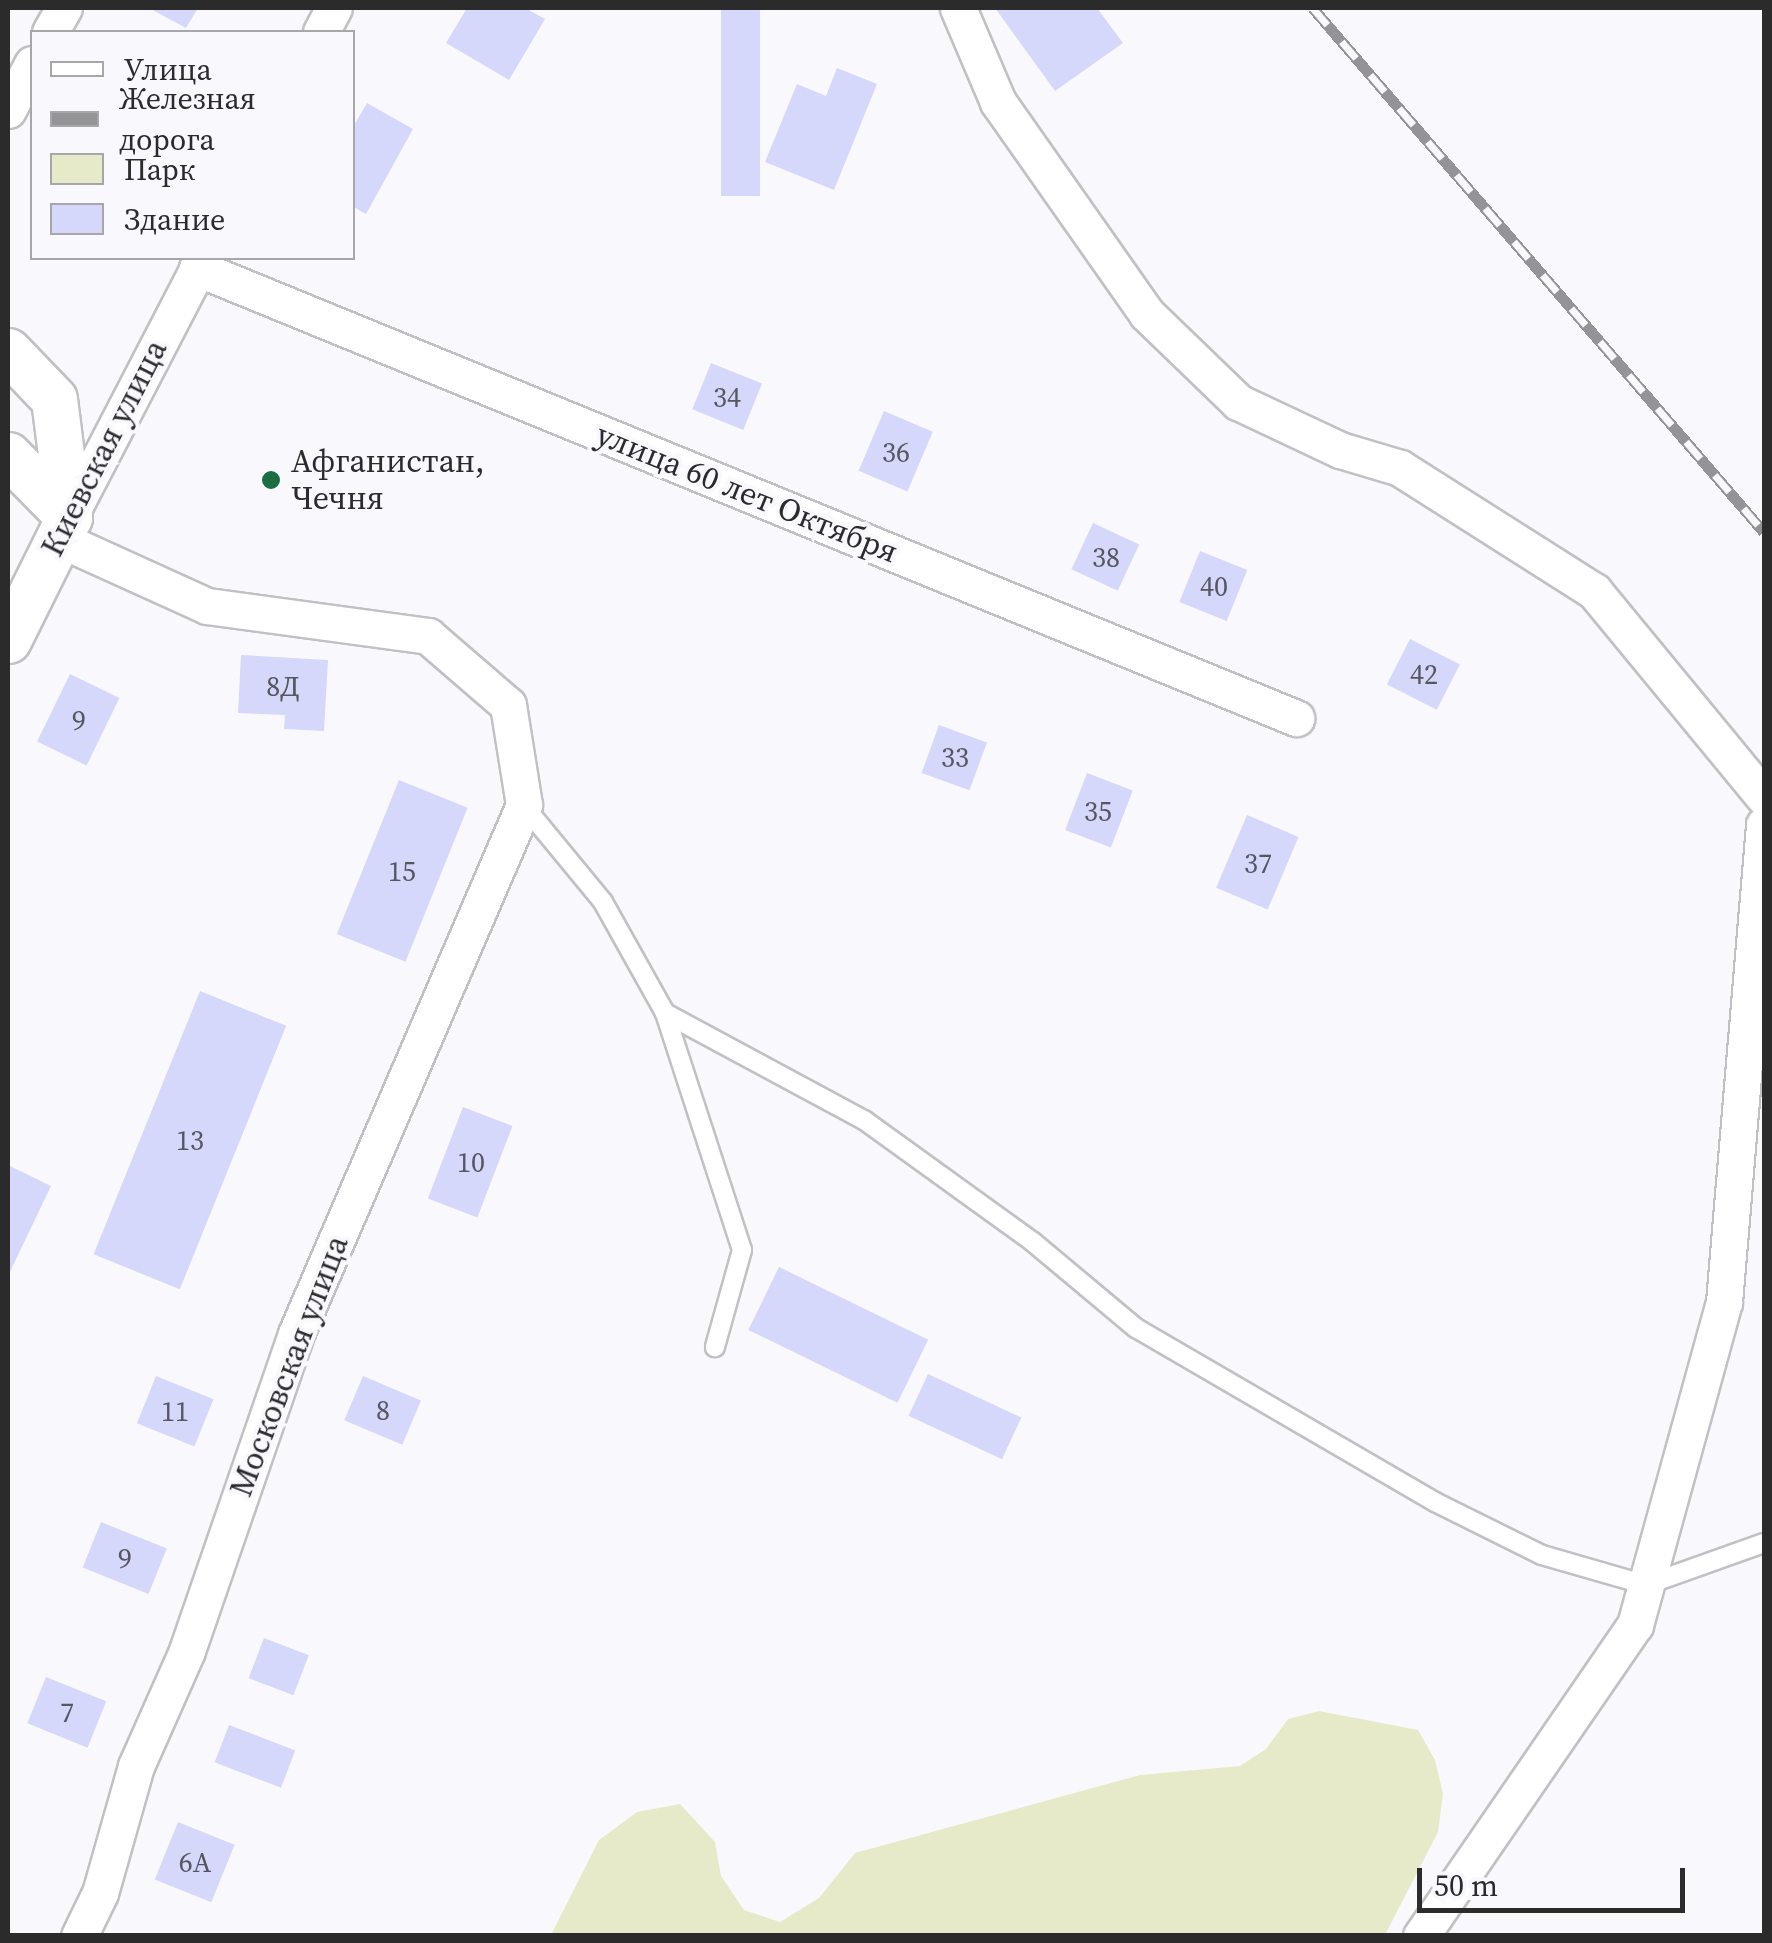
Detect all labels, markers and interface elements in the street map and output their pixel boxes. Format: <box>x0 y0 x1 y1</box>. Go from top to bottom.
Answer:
legend <box>30 30 355 260</box>
text: Улица <box>124 49 212 90</box>
text: Железная дорога <box>119 78 256 160</box>
text: Парк <box>124 149 195 190</box>
text: Здание <box>124 199 225 240</box>
street label: Киевская улица <box>33 333 175 563</box>
house number: 34 <box>713 380 741 414</box>
street label: улица 60 лет Октября <box>590 415 904 571</box>
house number: 36 <box>882 435 910 469</box>
place label: Афганистан, Чечня <box>291 443 485 518</box>
marker: Афганистан, Чечня <box>260 469 282 491</box>
house number: 38 <box>1092 540 1120 574</box>
house number: 40 <box>1200 569 1228 603</box>
house number: 42 <box>1410 657 1438 691</box>
house number: 8Д <box>266 669 300 703</box>
house number: 9 <box>72 703 86 737</box>
house number: 33 <box>941 740 969 774</box>
house number: 35 <box>1084 794 1112 828</box>
house number: 37 <box>1244 846 1272 880</box>
house number: 15 <box>388 854 416 888</box>
house number: 13 <box>176 1123 204 1157</box>
house number: 10 <box>457 1145 485 1179</box>
street label: Московская улица <box>222 1230 356 1502</box>
house number: 8 <box>376 1393 390 1427</box>
house number: 11 <box>161 1394 189 1428</box>
house number: 9 <box>118 1541 132 1575</box>
house number: 7 <box>60 1695 74 1729</box>
house number: 6А <box>179 1845 211 1879</box>
scale bar <box>1422 1848 1690 1910</box>
text: 50 m <box>1434 1865 1498 1906</box>

